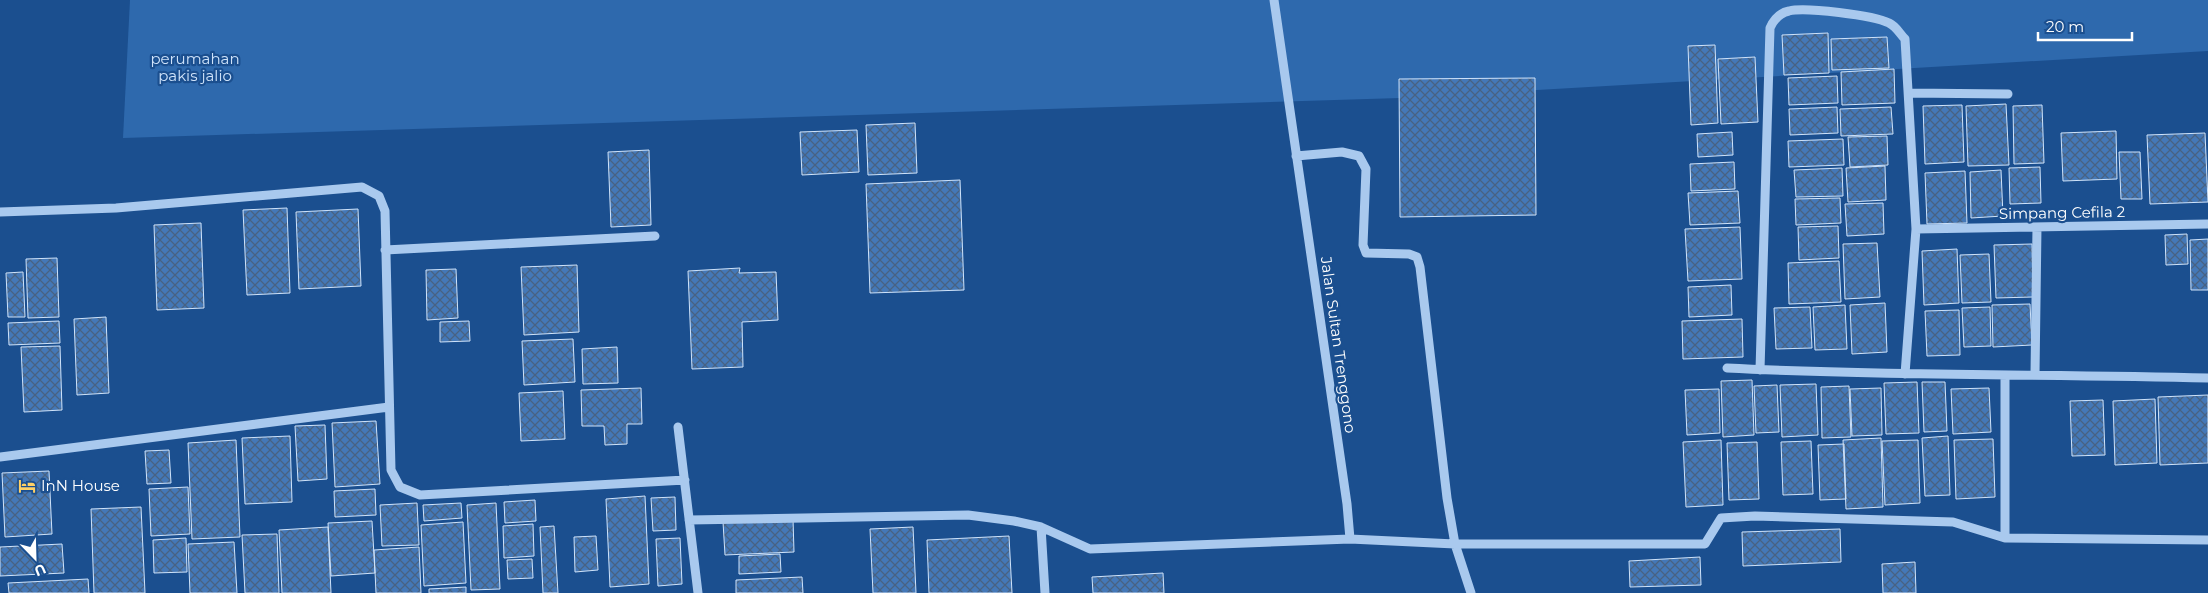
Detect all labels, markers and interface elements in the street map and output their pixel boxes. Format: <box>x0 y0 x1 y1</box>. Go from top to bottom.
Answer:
scale bar <box>2038 10 2132 42</box>
text: 20 m <box>2046 17 2084 36</box>
park label: perumahan pakis jalio <box>150 49 240 85</box>
street label: Simpang Cefila 2 <box>1999 202 2125 223</box>
street label: Jalan Sultan Trenggono <box>1317 254 1360 434</box>
hotel icon: InN House <box>17 476 37 496</box>
place label: InN House <box>41 476 120 495</box>
north arrow <box>10 533 60 583</box>
text: U <box>31 560 49 580</box>

